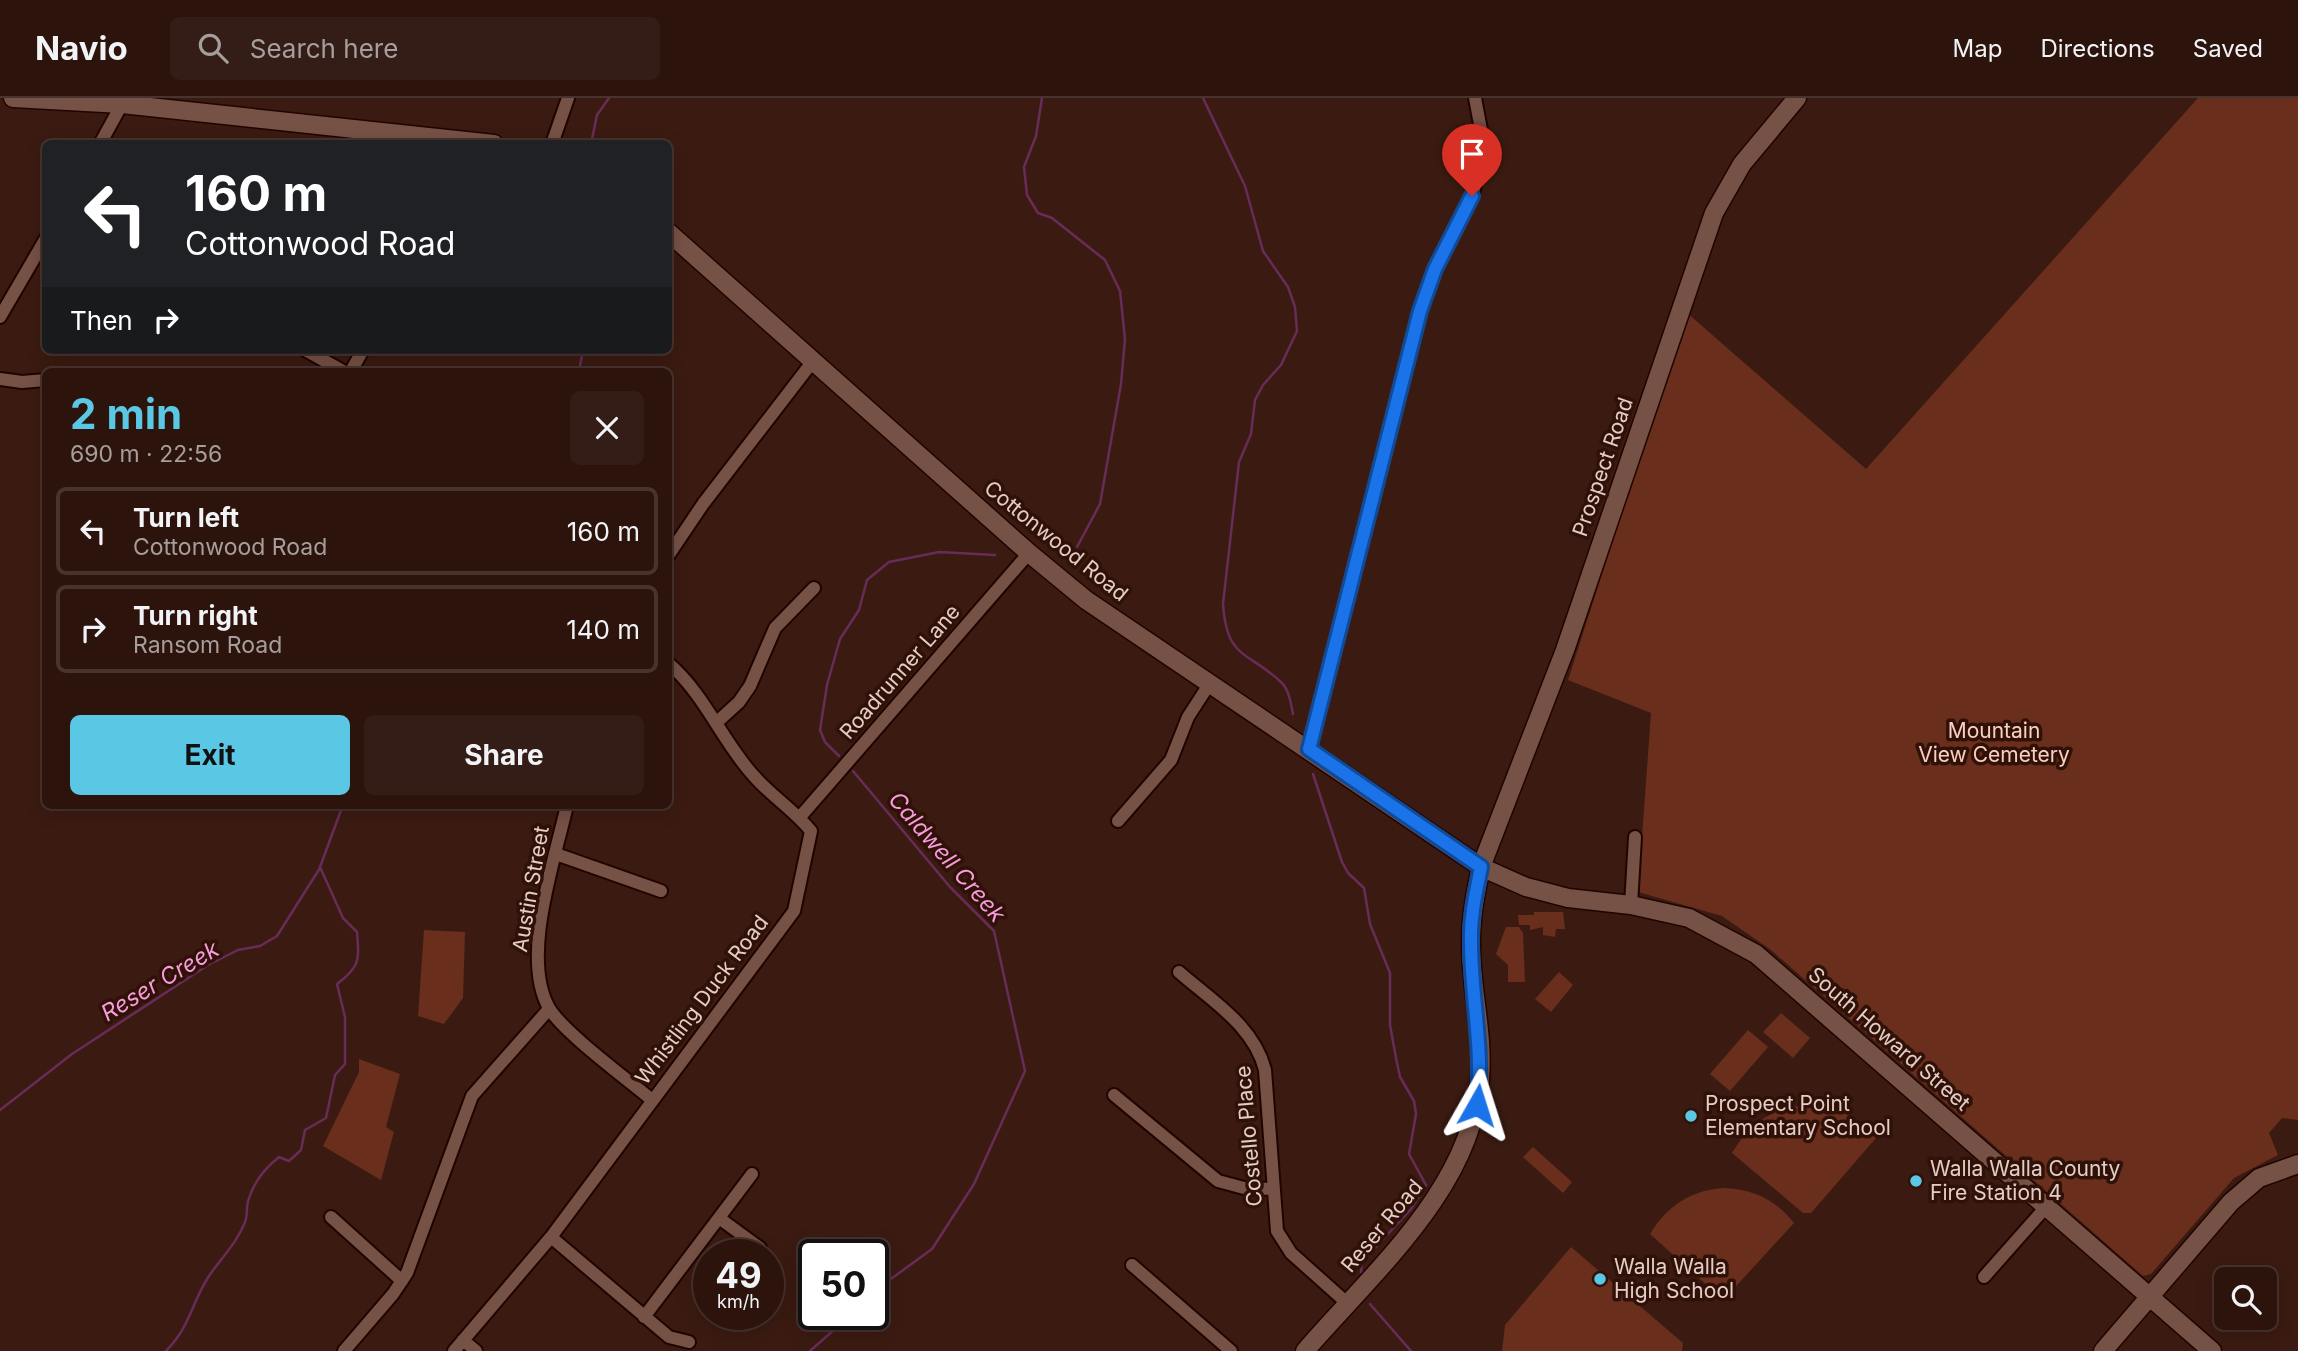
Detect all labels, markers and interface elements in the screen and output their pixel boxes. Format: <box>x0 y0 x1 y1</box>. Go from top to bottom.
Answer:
search box <box>170 17 660 80</box>
text: Navio <box>35 28 128 68</box>
icon: search <box>194 29 232 67</box>
text: Search here <box>250 33 398 64</box>
text: Map <box>1953 34 2002 63</box>
text: Directions <box>2040 34 2155 63</box>
text: Saved <box>2193 34 2263 63</box>
pin <box>1442 124 1502 196</box>
icon: arrive <box>1453 135 1491 173</box>
text: 160 m <box>185 164 327 223</box>
icon: left <box>70 168 161 259</box>
text: Cottonwood Road <box>185 224 455 263</box>
icon: right <box>147 301 185 339</box>
text: Then <box>70 305 133 336</box>
text: 2 min <box>70 388 182 439</box>
button: close <box>570 391 644 465</box>
street label: Prospect Road <box>1567 394 1638 540</box>
text: 690 m · 22:56 <box>70 440 222 468</box>
street label: Cottonwood Road <box>980 475 1133 606</box>
text: Turn left <box>133 502 239 533</box>
icon: left <box>74 512 112 550</box>
text: 160 m <box>567 516 640 547</box>
text: Cottonwood Road <box>133 533 327 561</box>
street label: Roadrunner Lane <box>834 599 965 744</box>
text: Turn right <box>133 600 258 631</box>
icon: right <box>74 610 112 648</box>
text: 140 m <box>566 614 640 645</box>
text: Ransom Road <box>133 631 282 659</box>
button: Exit <box>70 715 350 795</box>
button: Share <box>364 715 644 795</box>
park label: Mountain View Cemetery <box>1918 718 2070 767</box>
water label: Caldwell Creek <box>883 786 1012 928</box>
street label: Austin Street <box>507 824 554 954</box>
street label: Whistling Duck Road <box>630 910 773 1089</box>
water label: Reser Creek <box>96 935 224 1027</box>
street label: South Howard Street <box>1803 962 1975 1116</box>
street label: Costello Place <box>1230 1065 1267 1207</box>
position arrow <box>1440 1068 1514 1142</box>
place label: Prospect Point Elementary School <box>1705 1091 1891 1140</box>
marker: Prospect Point Elementary School <box>1683 1108 1699 1124</box>
place label: Walla Walla County Fire Station 4 <box>1930 1156 2121 1205</box>
marker: Walla Walla County Fire Station 4 <box>1908 1173 1924 1189</box>
street label: Reser Road <box>1336 1174 1428 1277</box>
speed limit sign: 50 <box>798 1239 889 1330</box>
text: 49 <box>715 1254 762 1296</box>
place label: Walla Walla High School <box>1614 1254 1734 1303</box>
map controls <box>2214 1267 2277 1330</box>
button: search <box>2214 1267 2277 1330</box>
marker: Walla Walla High School <box>1592 1271 1608 1287</box>
text: km/h <box>717 1291 760 1312</box>

